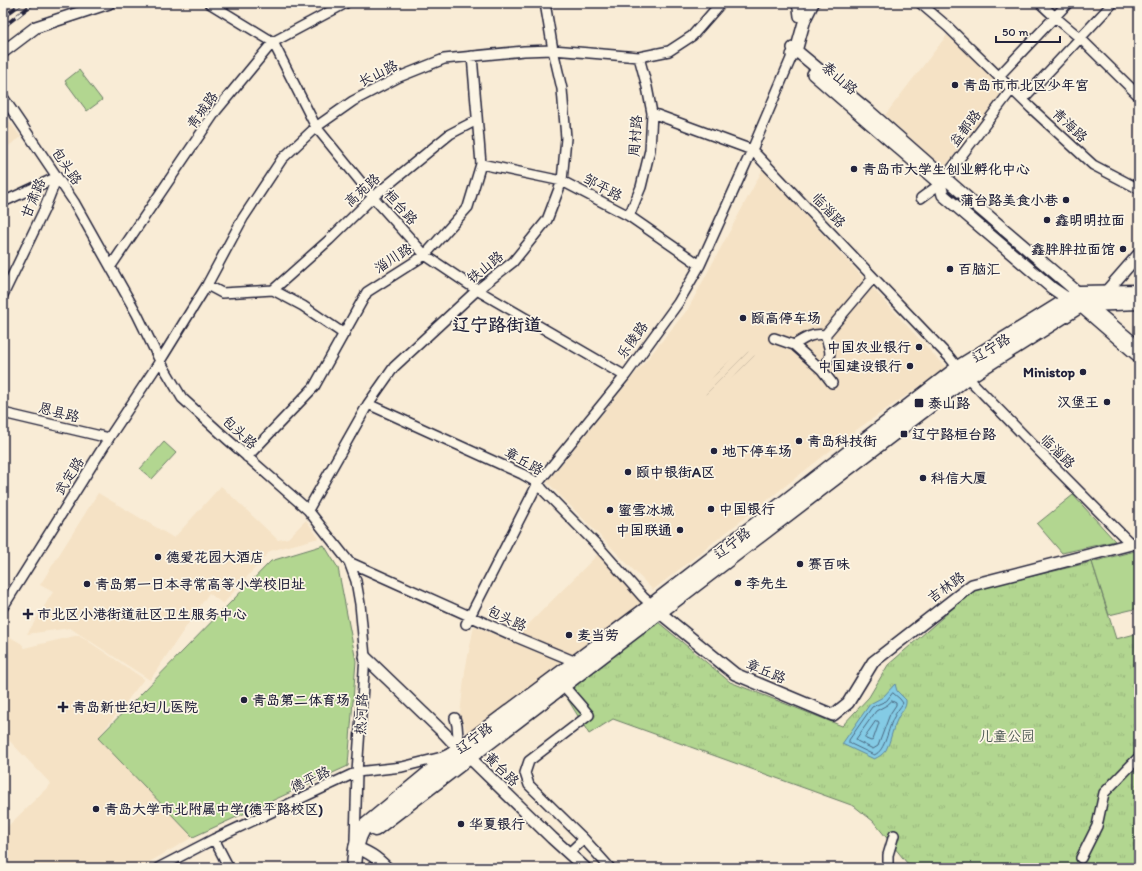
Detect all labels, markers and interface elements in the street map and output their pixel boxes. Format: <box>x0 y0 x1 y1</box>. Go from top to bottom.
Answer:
scale bar <box>996 18 1060 44</box>
text: 50 m <box>1002 25 1028 39</box>
street label: 长山路 <box>356 57 401 90</box>
street label: 泰山路 <box>818 58 861 99</box>
place label: 青岛市市北区少年宫 <box>963 77 1089 94</box>
marker: 青岛市市北区少年宫 <box>950 80 960 90</box>
street label: 青城路 <box>183 88 222 132</box>
street label: 青海路 <box>1049 105 1091 146</box>
street label: 益都路 <box>946 106 985 150</box>
street label: 周村路 <box>626 114 645 158</box>
street label: 包头路 <box>48 144 85 188</box>
place label: 青岛市大学生创业孵化中心 <box>862 161 1030 178</box>
marker: 青岛市大学生创业孵化中心 <box>849 164 859 174</box>
street label: 高苑路 <box>341 170 384 211</box>
street label: 邹平路 <box>580 170 625 205</box>
street label: 甘肃路 <box>18 176 49 221</box>
street label: 桓台路 <box>380 186 421 229</box>
street label: 临淄路 <box>808 189 849 231</box>
place label: 蒲台路美食小巷 <box>960 192 1059 209</box>
marker: 蒲台路美食小巷 <box>1061 195 1071 205</box>
place label: 鑫明明拉面 <box>1055 212 1125 229</box>
marker: 鑫明明拉面 <box>1042 215 1052 225</box>
street label: 淄川路 <box>371 240 416 277</box>
place label: 鑫胖胖拉面馆 <box>1031 241 1115 258</box>
marker: 鑫胖胖拉面馆 <box>1118 244 1128 254</box>
street label: 铁山路 <box>464 248 507 287</box>
place label: 百脑汇 <box>958 261 1000 278</box>
marker: 百脑汇 <box>945 264 955 274</box>
place label: 颐高停车场 <box>751 310 821 327</box>
marker: 颐高停车场 <box>738 313 748 323</box>
district label: 辽宁路街道 <box>452 314 542 336</box>
street label: 乐陵路 <box>613 318 652 362</box>
street label: 辽宁路 <box>969 330 1014 367</box>
place label: 中国农业银行 <box>827 339 911 356</box>
marker: 中国农业银行 <box>914 342 924 352</box>
place label: 中国建设银行 <box>818 358 902 375</box>
marker: 中国建设银行 <box>905 361 915 371</box>
place label: Ministop <box>1023 364 1076 381</box>
marker: Ministop <box>1078 367 1088 377</box>
place label: 汉堡王 <box>1057 394 1099 411</box>
place label: 泰山路 <box>928 395 970 412</box>
marker: 泰山路 <box>913 397 925 409</box>
marker: 汉堡王 <box>1102 397 1112 407</box>
street label: 恩县路 <box>36 399 81 426</box>
street label: 包头路 <box>218 412 261 453</box>
place label: 辽宁路桓台路 <box>912 426 996 443</box>
marker: 辽宁路桓台路 <box>899 429 909 439</box>
street label: 临淄路 <box>1037 430 1079 472</box>
place label: 青岛科技街 <box>807 433 877 450</box>
marker: 青岛科技街 <box>794 436 804 446</box>
place label: 地下停车场 <box>722 443 792 460</box>
street label: 章丘路 <box>501 444 546 479</box>
marker: 地下停车场 <box>709 446 719 456</box>
street label: 武定路 <box>51 454 88 499</box>
place label: 颐中银街A区 <box>636 464 715 481</box>
marker: 颐中银街A区 <box>623 467 633 477</box>
place label: 科信大厦 <box>931 470 987 487</box>
marker: 科信大厦 <box>918 473 928 483</box>
place label: 中国银行 <box>719 501 775 518</box>
place label: 蜜雪冰城 <box>618 502 674 519</box>
marker: 中国银行 <box>706 504 716 514</box>
marker: 蜜雪冰城 <box>605 505 615 515</box>
place label: 中国联通 <box>616 522 672 539</box>
street label: 辽宁路 <box>711 524 754 563</box>
marker: 中国联通 <box>675 525 685 535</box>
place label: 德爱花园大酒店 <box>166 549 264 566</box>
marker: 德爱花园大酒店 <box>153 552 163 562</box>
place label: 赛百味 <box>808 556 850 573</box>
marker: 赛百味 <box>795 559 805 569</box>
street label: 吉林路 <box>924 568 968 606</box>
place label: 李先生 <box>746 575 788 592</box>
place label: 青岛第一日本寻常高等小学校旧址 <box>95 576 305 593</box>
marker: 李先生 <box>733 578 743 588</box>
marker: 青岛第一日本寻常高等小学校旧址 <box>82 579 92 589</box>
street label: 包头路 <box>484 602 529 635</box>
place label: 市北区小港街道社区卫生服务中心 <box>37 606 247 623</box>
marker: 市北区小港街道社区卫生服务中心 <box>22 608 34 620</box>
place label: 麦当劳 <box>577 627 619 644</box>
marker: 麦当劳 <box>564 630 574 640</box>
street label: 章丘路 <box>743 656 788 687</box>
place label: 青岛第二体育场 <box>252 692 350 709</box>
street label: 热河路 <box>352 693 371 735</box>
marker: 青岛第二体育场 <box>239 695 249 705</box>
place label: 青岛新世纪妇儿医院 <box>72 699 198 716</box>
marker: 青岛新世纪妇儿医院 <box>57 701 69 713</box>
street label: 辽宁路 <box>452 719 496 758</box>
park label: 儿童公园 <box>979 728 1035 745</box>
street label: 黄台路 <box>481 749 523 790</box>
street label: 德平路 <box>288 763 333 796</box>
place label: 青岛大学市北附属中学(德平路校区) <box>104 801 324 818</box>
marker: 青岛大学市北附属中学(德平路校区) <box>91 804 101 814</box>
place label: 华夏银行 <box>469 816 525 833</box>
marker: 华夏银行 <box>456 819 466 829</box>

